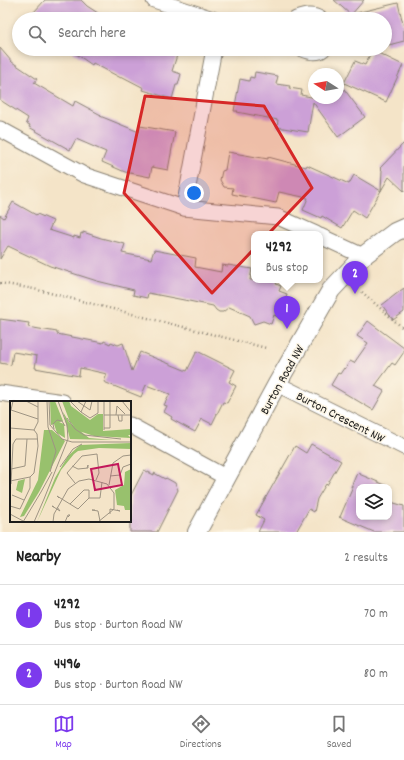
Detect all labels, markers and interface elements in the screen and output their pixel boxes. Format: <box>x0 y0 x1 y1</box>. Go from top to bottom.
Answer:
search box <box>12 12 392 56</box>
icon: search <box>26 23 48 45</box>
text: Search here <box>58 23 126 45</box>
north arrow <box>308 68 344 104</box>
your location <box>184 183 204 203</box>
popup <box>251 231 323 283</box>
text: 4292 <box>266 237 292 259</box>
text: Bus stop <box>266 259 308 278</box>
pin: 2 <box>342 261 368 294</box>
pin: 1 <box>274 296 300 329</box>
street label: Burton Road NW <box>256 341 310 419</box>
street label: Burton Crescent NW <box>292 388 388 449</box>
inset map <box>10 401 131 522</box>
map controls <box>356 484 392 520</box>
button: layers <box>356 484 392 520</box>
text: Nearby <box>16 546 60 570</box>
text: 2 results <box>344 549 388 568</box>
text: 4292 <box>54 594 80 616</box>
text: 1 <box>28 605 30 624</box>
text: 70 m <box>364 605 388 624</box>
text: Bus stop · Burton Road NW <box>54 616 183 635</box>
text: 4496 <box>54 654 81 676</box>
text: 2 <box>26 665 32 684</box>
text: 80 m <box>364 665 388 684</box>
text: Bus stop · Burton Road NW <box>54 676 183 695</box>
tab: Map <box>53 713 75 753</box>
tab: Directions <box>180 713 222 753</box>
tab: Saved <box>327 713 351 753</box>

